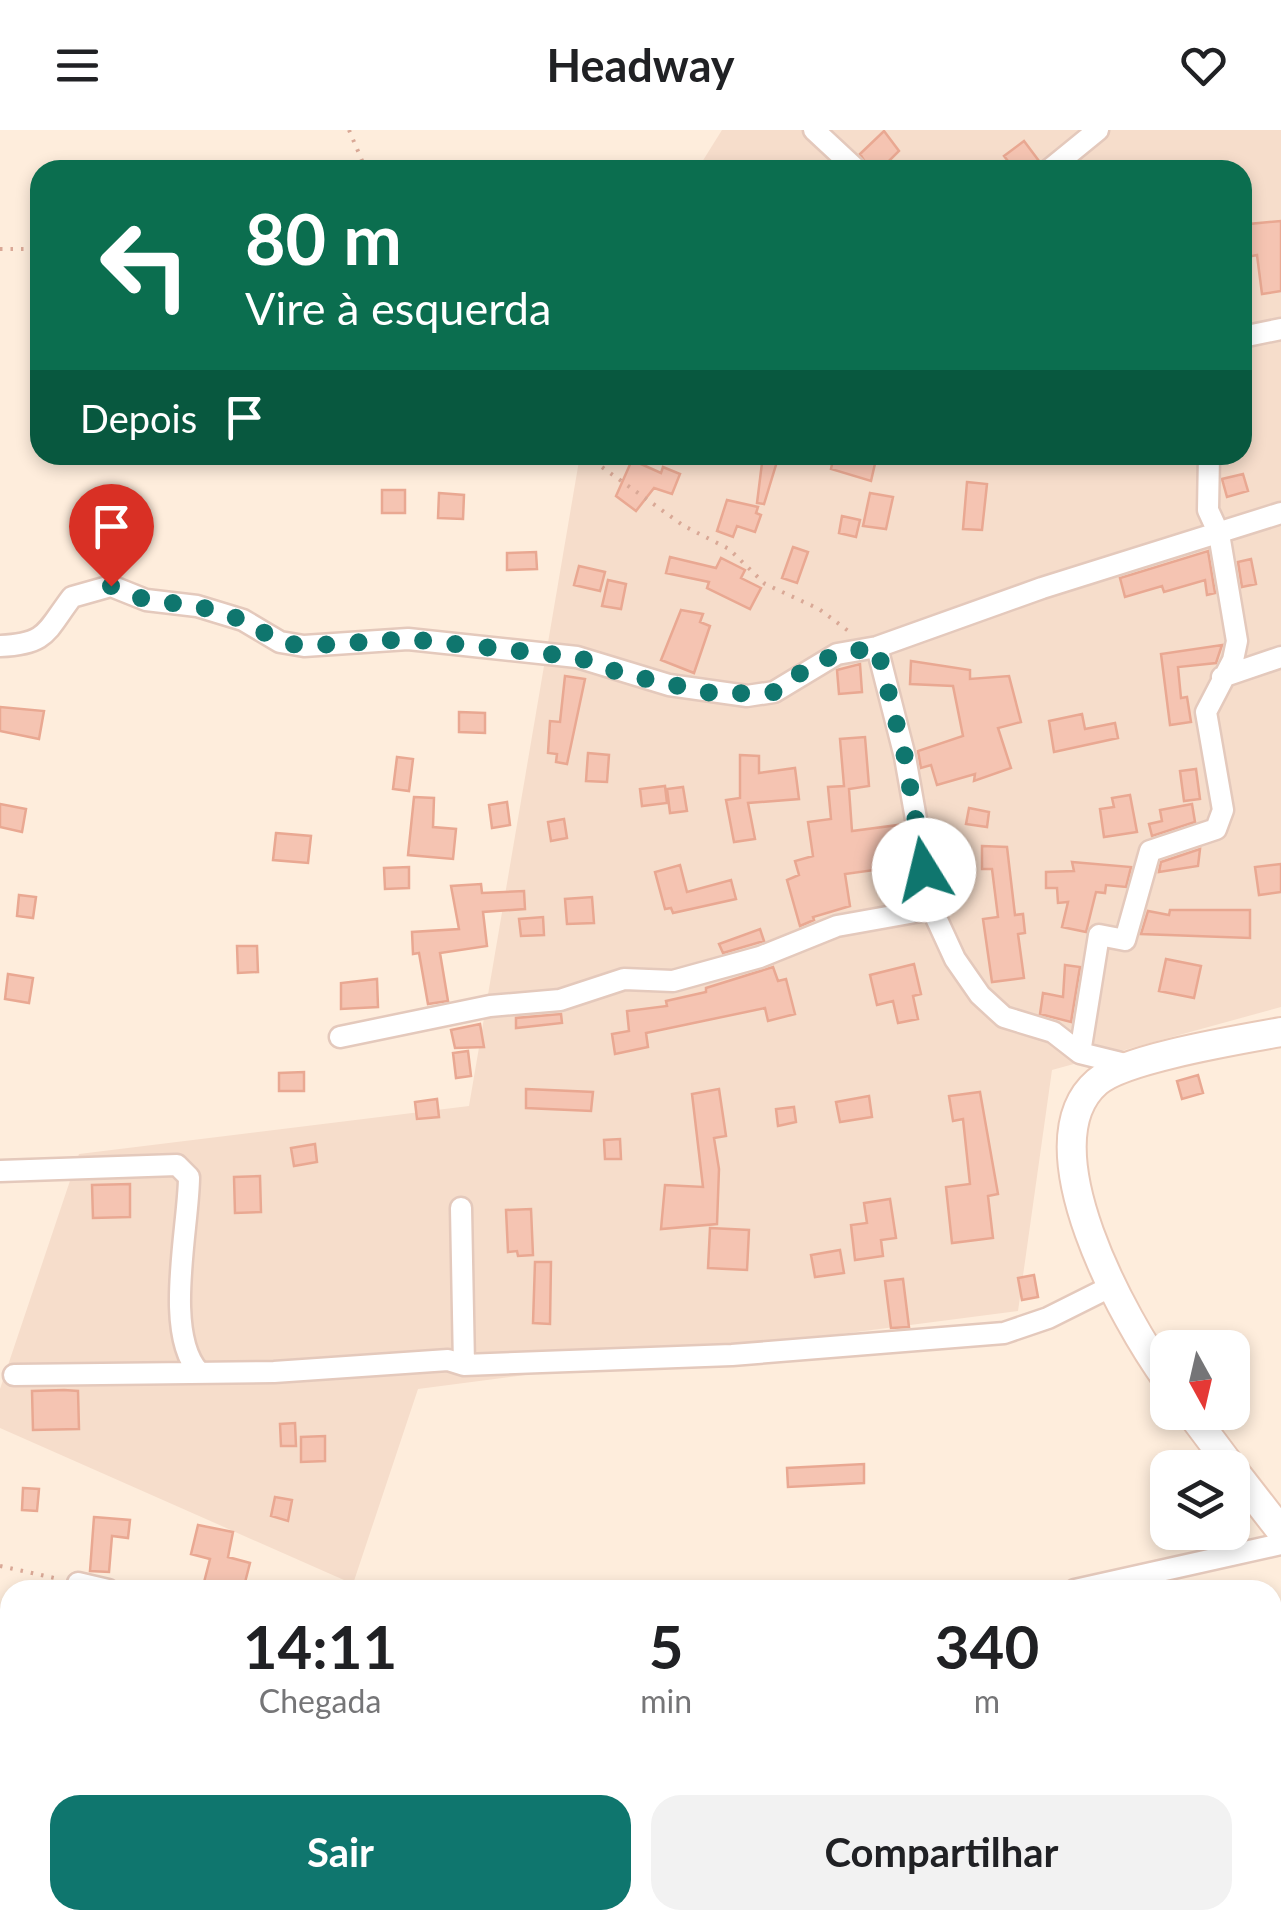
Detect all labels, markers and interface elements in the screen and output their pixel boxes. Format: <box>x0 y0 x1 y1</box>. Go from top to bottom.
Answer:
icon: menu <box>50 38 105 93</box>
text: Headway <box>546 38 735 92</box>
icon: heart <box>1176 38 1231 93</box>
text: 80 m <box>245 196 402 280</box>
icon: left <box>80 200 210 330</box>
text: Vire à esquerda <box>245 281 551 335</box>
icon: arrive <box>217 390 272 445</box>
text: Depois <box>80 395 197 441</box>
pin <box>69 484 154 587</box>
icon: arrive <box>84 499 139 554</box>
position arrow <box>872 818 976 922</box>
north arrow <box>1150 1330 1250 1430</box>
map controls <box>1150 1330 1250 1550</box>
button: layers <box>1150 1450 1250 1550</box>
text: 14:11 <box>243 1610 397 1682</box>
text: 5 <box>649 1610 684 1682</box>
text: 340 <box>935 1610 1039 1682</box>
text: Chegada <box>259 1681 381 1720</box>
text: min <box>640 1681 692 1720</box>
text: m <box>974 1681 1000 1720</box>
button: Sair <box>50 1795 631 1910</box>
button: Compartilhar <box>651 1795 1232 1910</box>

